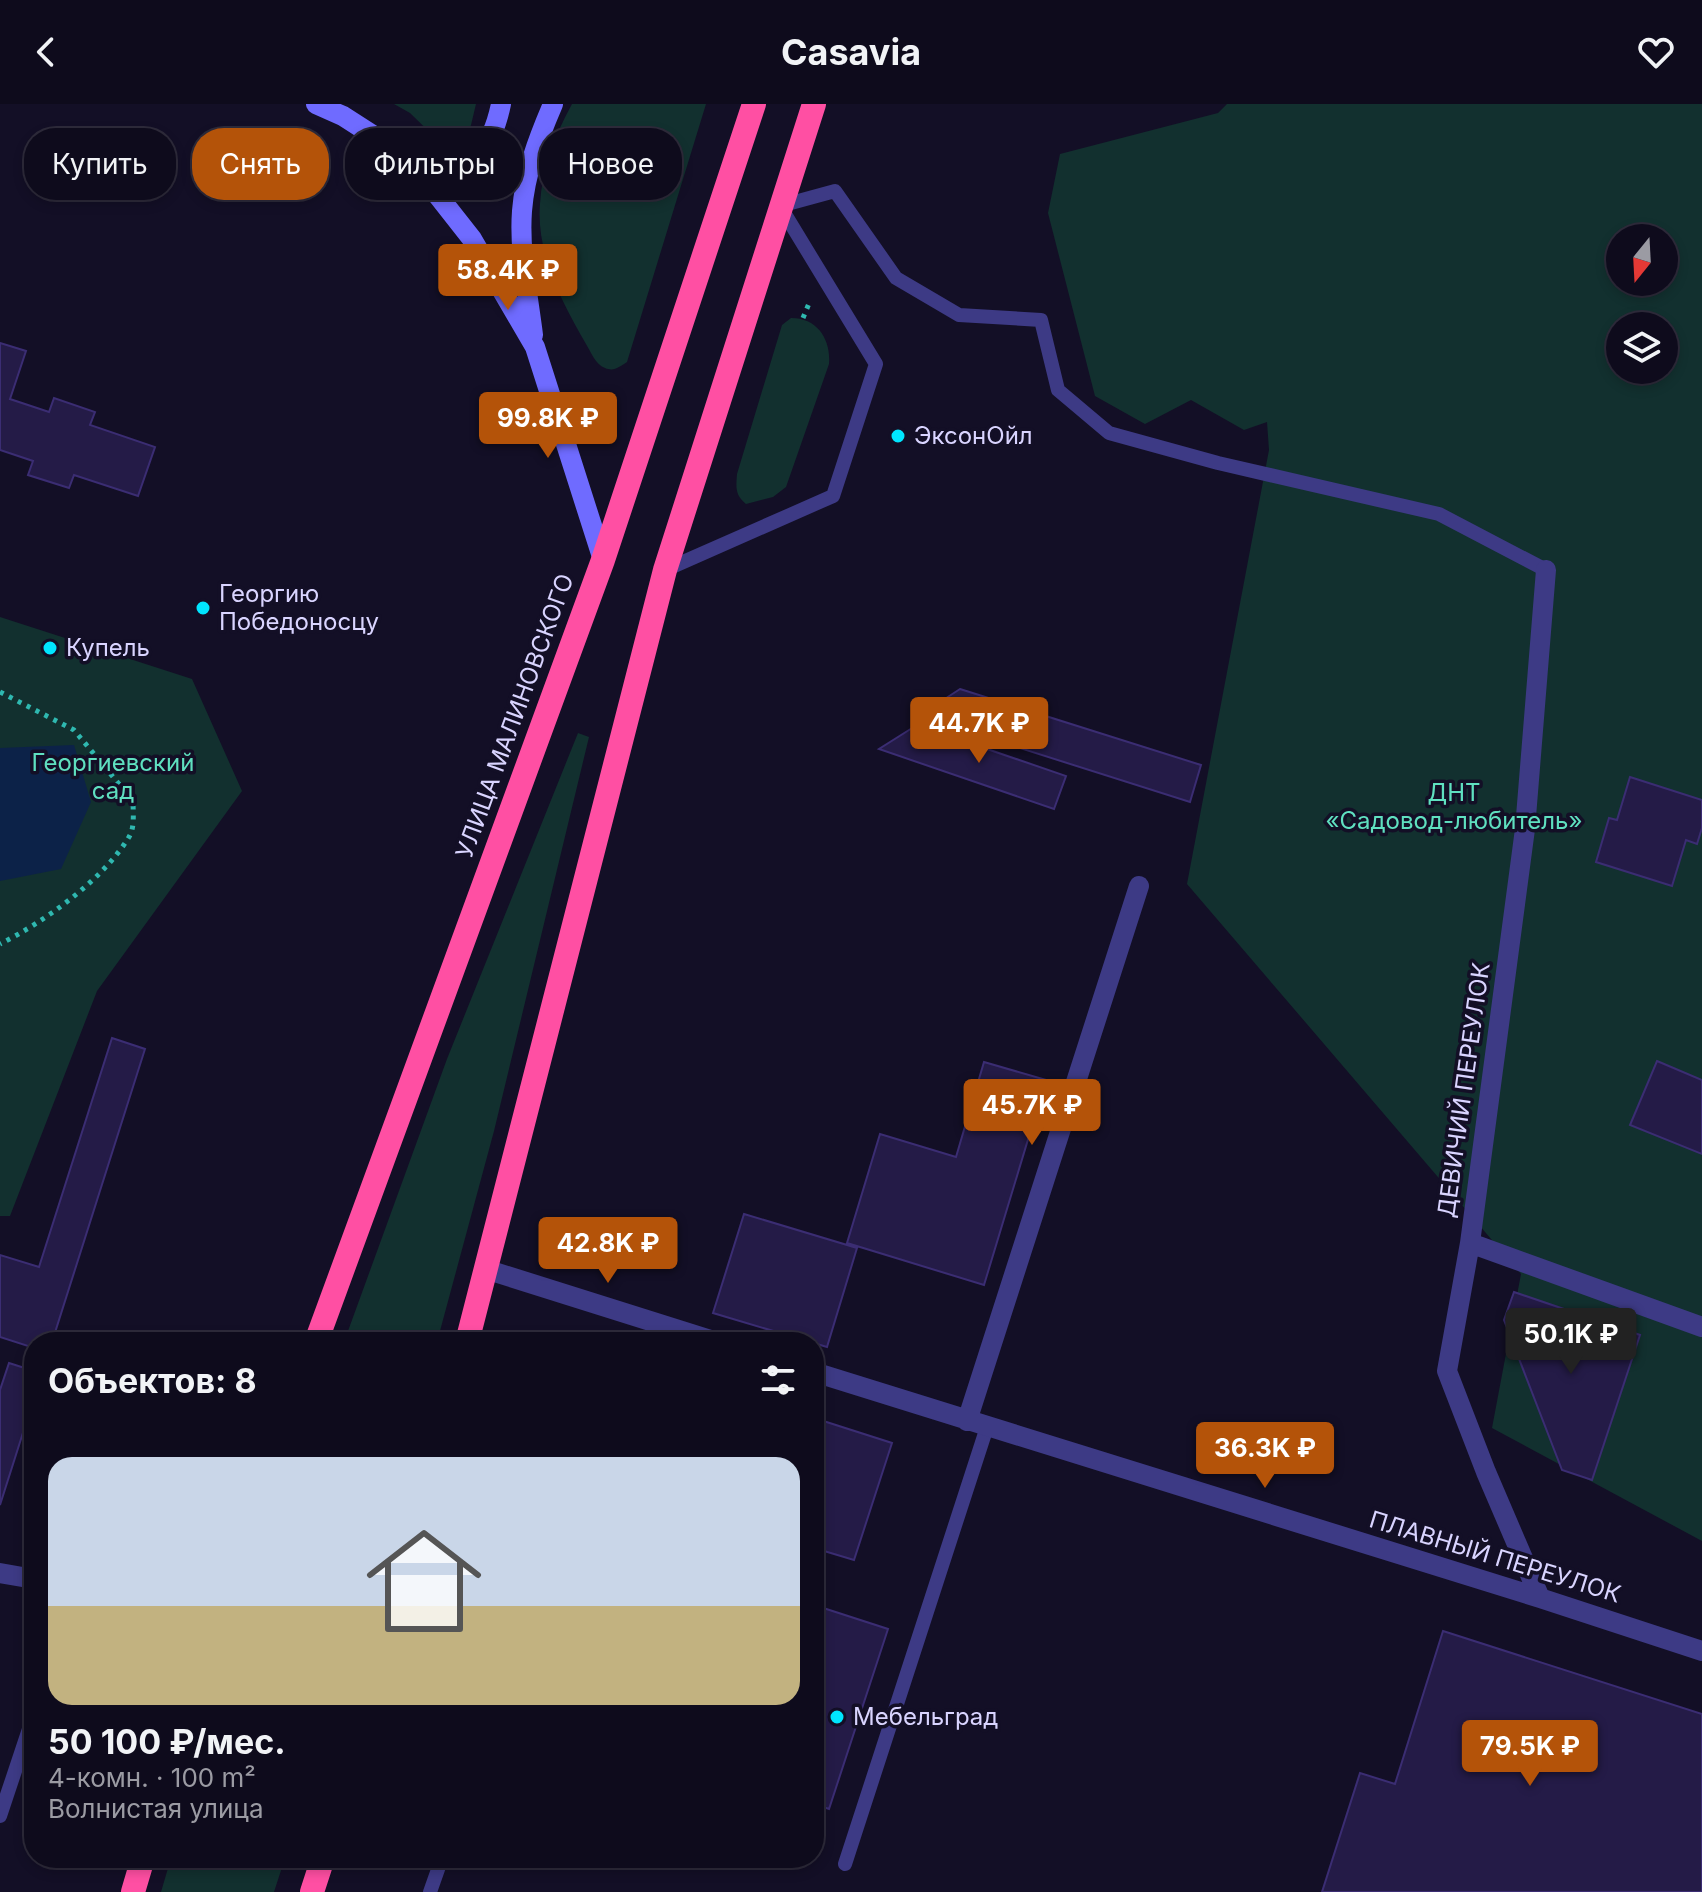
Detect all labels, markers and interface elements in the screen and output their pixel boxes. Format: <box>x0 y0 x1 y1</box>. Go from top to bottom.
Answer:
icon: back <box>24 30 68 74</box>
text: Casavia <box>781 30 921 74</box>
icon: heart <box>1634 30 1678 74</box>
chip: Купить <box>24 128 176 200</box>
chip: Снять <box>192 128 329 200</box>
chip: Фильтры <box>345 128 523 200</box>
chip: Новое <box>539 128 682 200</box>
north arrow <box>1606 224 1678 296</box>
map controls <box>1606 224 1678 384</box>
pin: 58.4K ₽ <box>434 244 582 312</box>
text: 58.4K ₽ <box>456 254 560 285</box>
button: layers <box>1606 312 1678 384</box>
pin: 99.8K ₽ <box>474 392 622 460</box>
text: 99.8K ₽ <box>497 402 599 433</box>
place label: ЭксонОйл <box>914 421 1033 450</box>
marker: ЭксонОйл <box>889 427 907 445</box>
street label: УЛИЦА МАЛИНОВСКОГО <box>449 570 580 862</box>
place label: Георгию Победоносцу <box>219 579 379 636</box>
marker: Георгию Победоносцу <box>194 599 212 617</box>
place label: Купель <box>66 633 150 662</box>
marker: Купель <box>41 639 59 657</box>
pin: 44.7K ₽ <box>905 697 1053 765</box>
text: 44.7K ₽ <box>928 707 1030 738</box>
park label: Георгиевский сад <box>32 748 194 805</box>
park label: ДНТ «Садовод-любитель» <box>1326 778 1582 835</box>
street label: ДЕВИЧИЙ ПЕРЕУЛОК <box>1430 960 1496 1219</box>
pin: 45.7K ₽ <box>958 1079 1106 1147</box>
text: 45.7K ₽ <box>982 1089 1082 1120</box>
pin: 42.8K ₽ <box>534 1217 682 1285</box>
text: 42.8K ₽ <box>557 1227 659 1258</box>
pin: 50.1K ₽ <box>1497 1308 1645 1376</box>
text: 50.1K ₽ <box>1523 1318 1619 1349</box>
icon: filters <box>756 1358 800 1402</box>
text: Объектов: 8 <box>48 1360 257 1401</box>
pin: 36.3K ₽ <box>1191 1422 1339 1490</box>
text: 36.3K ₽ <box>1214 1432 1316 1463</box>
street label: ПЛАВНЫЙ ПЕРЕУЛОК <box>1366 1503 1625 1609</box>
icon: home <box>352 1509 496 1653</box>
place label: Мебельград <box>853 1702 998 1731</box>
marker: Мебельград <box>828 1708 846 1726</box>
pin: 79.5K ₽ <box>1456 1720 1604 1788</box>
text: 50 100 ₽/мес. <box>48 1721 286 1762</box>
text: 79.5K ₽ <box>1480 1730 1580 1761</box>
text: 4-комн. · 100 m² <box>48 1762 256 1793</box>
text: Волнистая улица <box>48 1793 263 1824</box>

